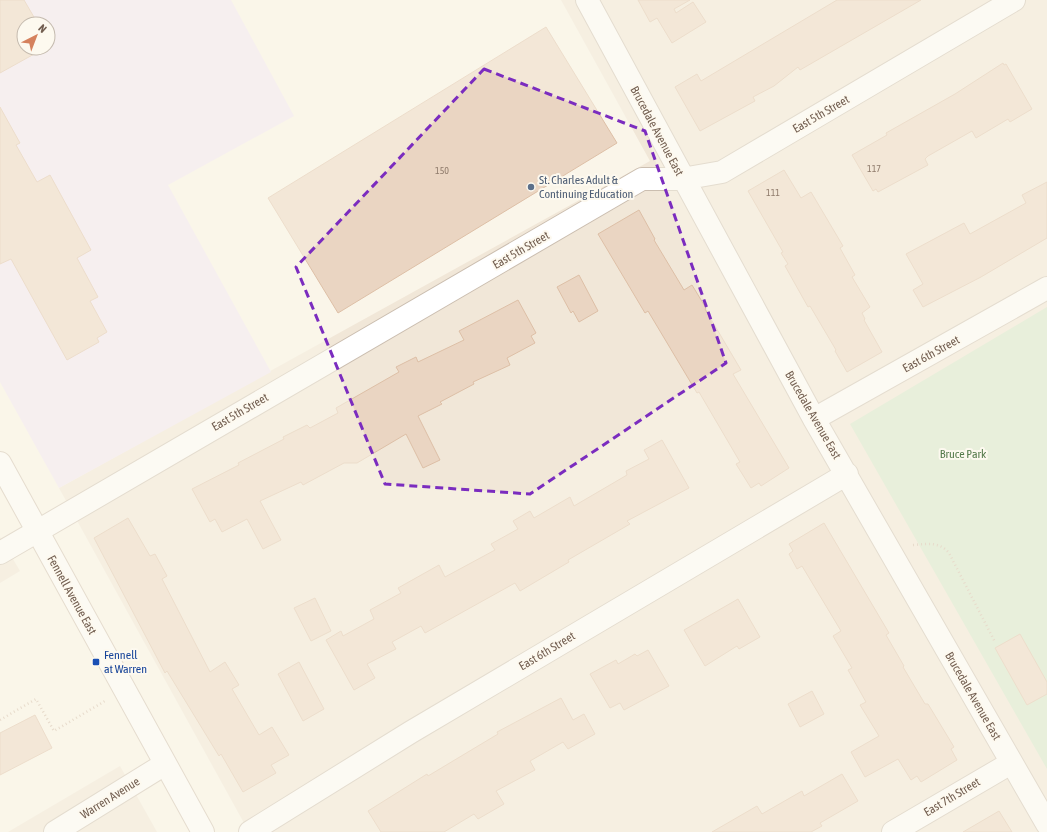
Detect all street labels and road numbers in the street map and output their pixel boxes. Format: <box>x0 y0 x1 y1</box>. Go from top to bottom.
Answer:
street label: Brucedale Avenue East <box>627 84 687 179</box>
street label: East 5th Street <box>790 92 852 136</box>
street label: East 5th Street <box>490 228 552 272</box>
street label: East 6th Street <box>900 332 962 375</box>
street label: Brucedale Avenue East <box>782 368 844 462</box>
street label: East 5th Street <box>209 390 271 434</box>
street label: Fennell Avenue East <box>44 553 100 638</box>
street label: East 6th Street <box>516 629 578 673</box>
street label: Brucedale Avenue East <box>942 649 1004 743</box>
street label: Warren Avenue <box>78 774 142 822</box>
street label: East 7th Street <box>921 775 983 819</box>

